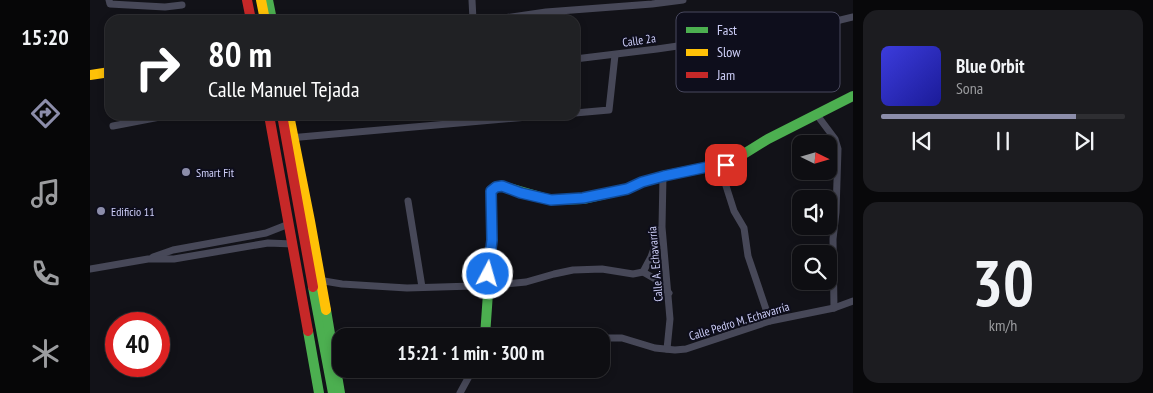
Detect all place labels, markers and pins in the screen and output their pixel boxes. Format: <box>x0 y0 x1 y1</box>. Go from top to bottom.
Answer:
pin <box>705 144 747 186</box>
place label: Smart Fit <box>196 165 235 180</box>
marker: Smart Fit <box>180 166 192 178</box>
place label: Edificio 11 <box>111 204 155 219</box>
marker: Edificio 11 <box>95 205 107 217</box>

